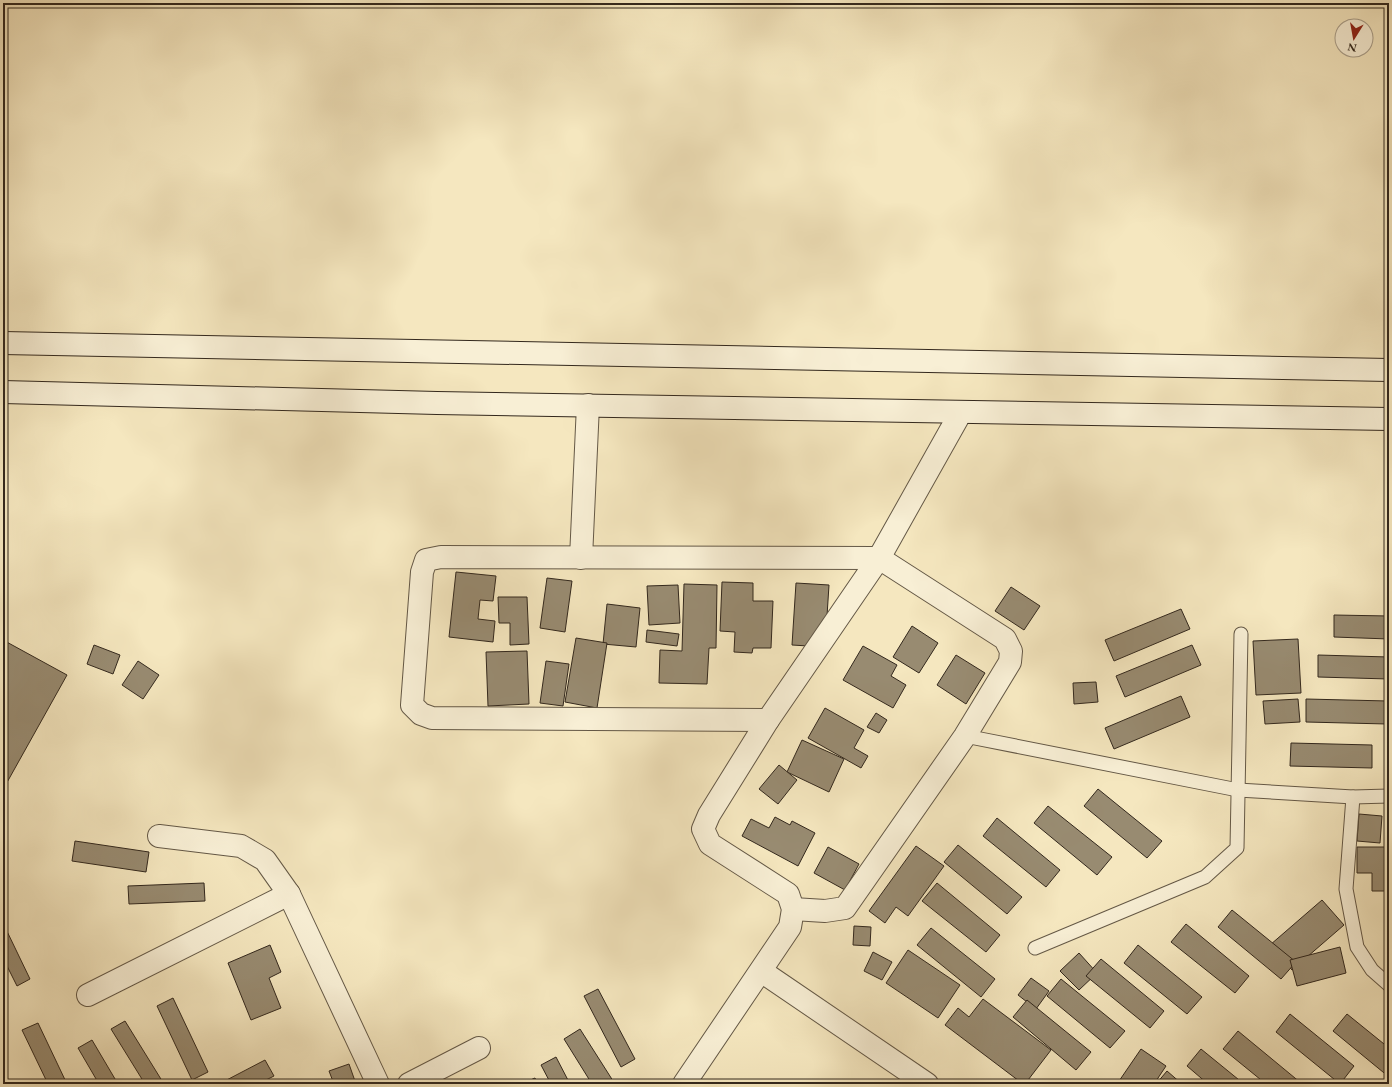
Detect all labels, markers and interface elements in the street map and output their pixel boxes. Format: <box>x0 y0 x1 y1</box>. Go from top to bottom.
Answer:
north arrow <box>1334 18 1374 58</box>
text: N <box>1346 40 1358 56</box>

